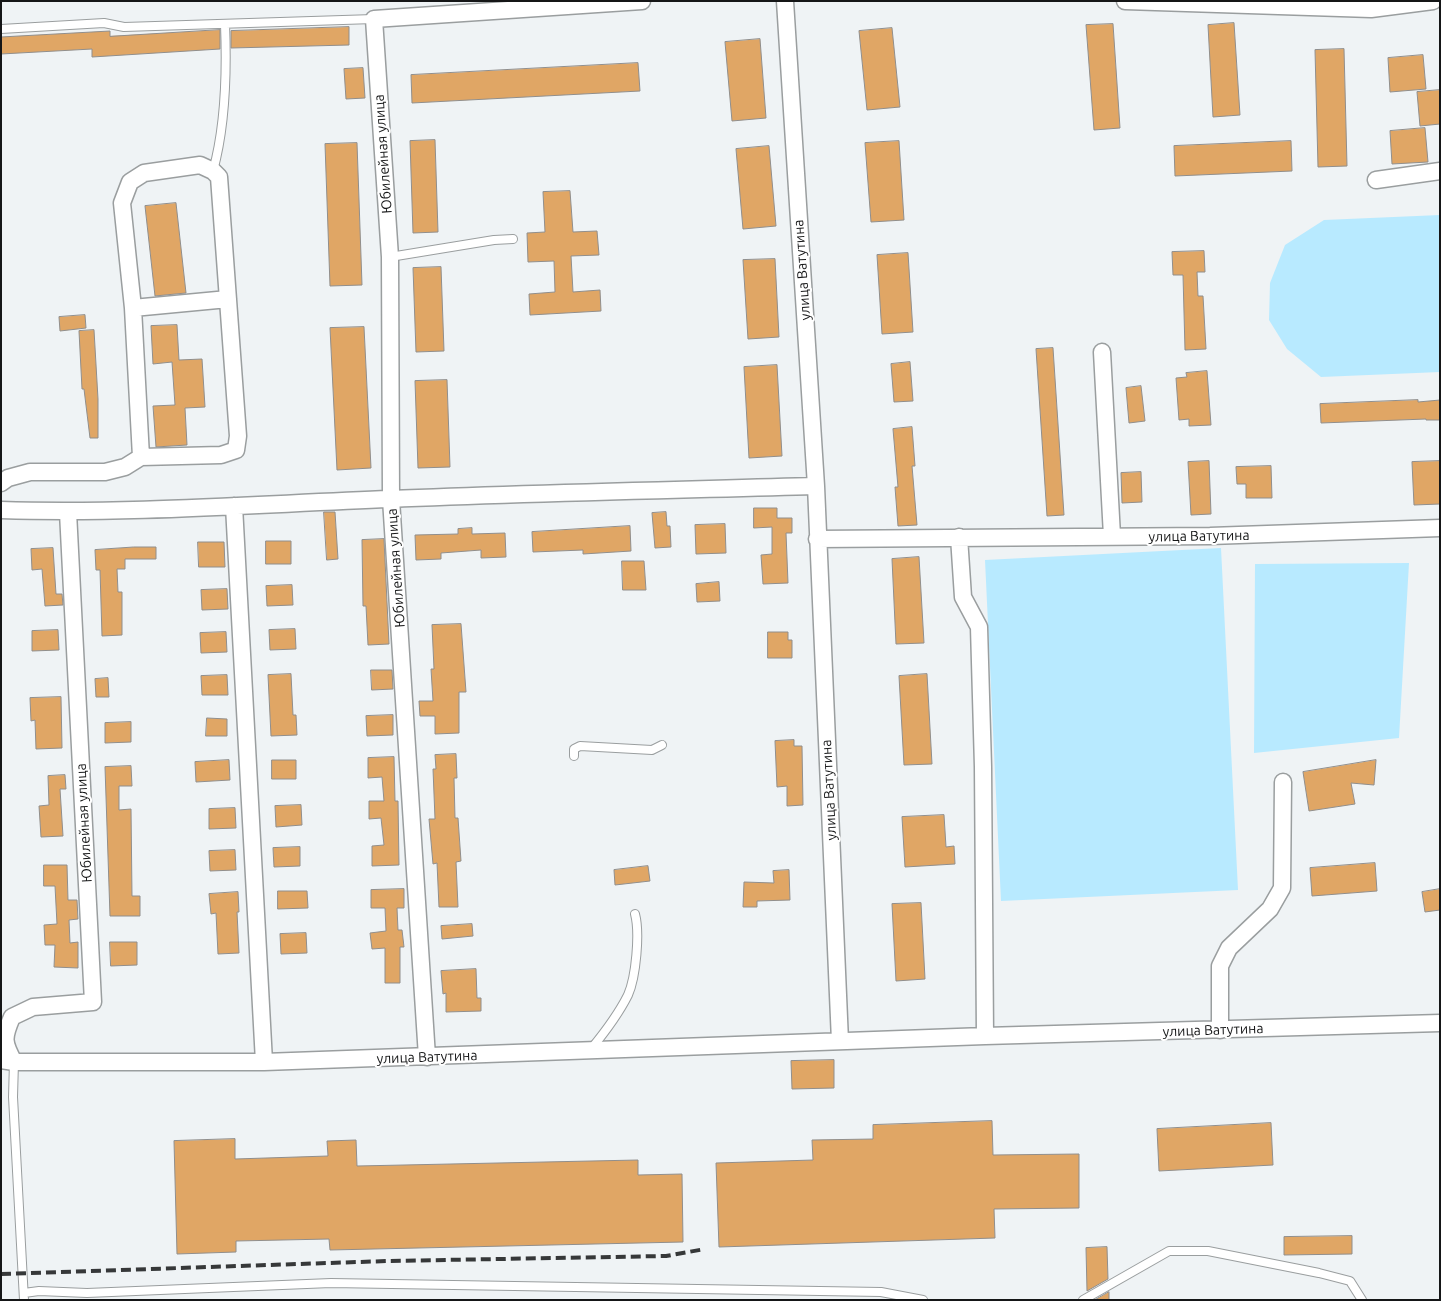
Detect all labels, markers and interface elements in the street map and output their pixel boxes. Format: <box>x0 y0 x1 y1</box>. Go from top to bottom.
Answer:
street label: Юбилейная улица <box>370 94 396 214</box>
street label: улица Ватутина <box>790 219 814 321</box>
street label: Юбилейная улица <box>383 508 409 628</box>
street label: улица Ватутина <box>1148 527 1250 545</box>
street label: улица Ватутина <box>818 739 840 841</box>
street label: Юбилейная улица <box>72 763 96 883</box>
street label: улица Ватутина <box>1162 1020 1264 1040</box>
street label: улица Ватутина <box>376 1047 478 1067</box>

